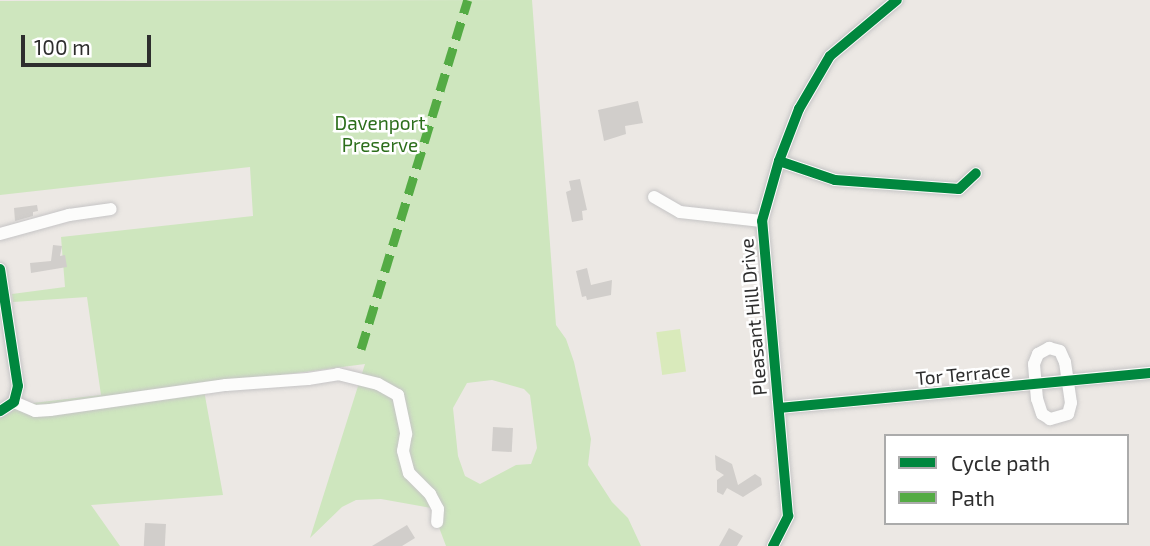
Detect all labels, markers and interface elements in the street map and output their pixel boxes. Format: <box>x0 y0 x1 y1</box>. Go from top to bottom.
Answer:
scale bar <box>24 21 154 65</box>
text: 100 m <box>34 34 91 59</box>
park label: Davenport Preserve <box>335 112 425 156</box>
street label: Pleasant Hill Drive <box>735 237 771 397</box>
street label: Tor Terrace <box>914 358 1012 390</box>
legend <box>884 434 1129 525</box>
text: Cycle path <box>951 450 1050 475</box>
text: Path <box>951 485 995 510</box>

